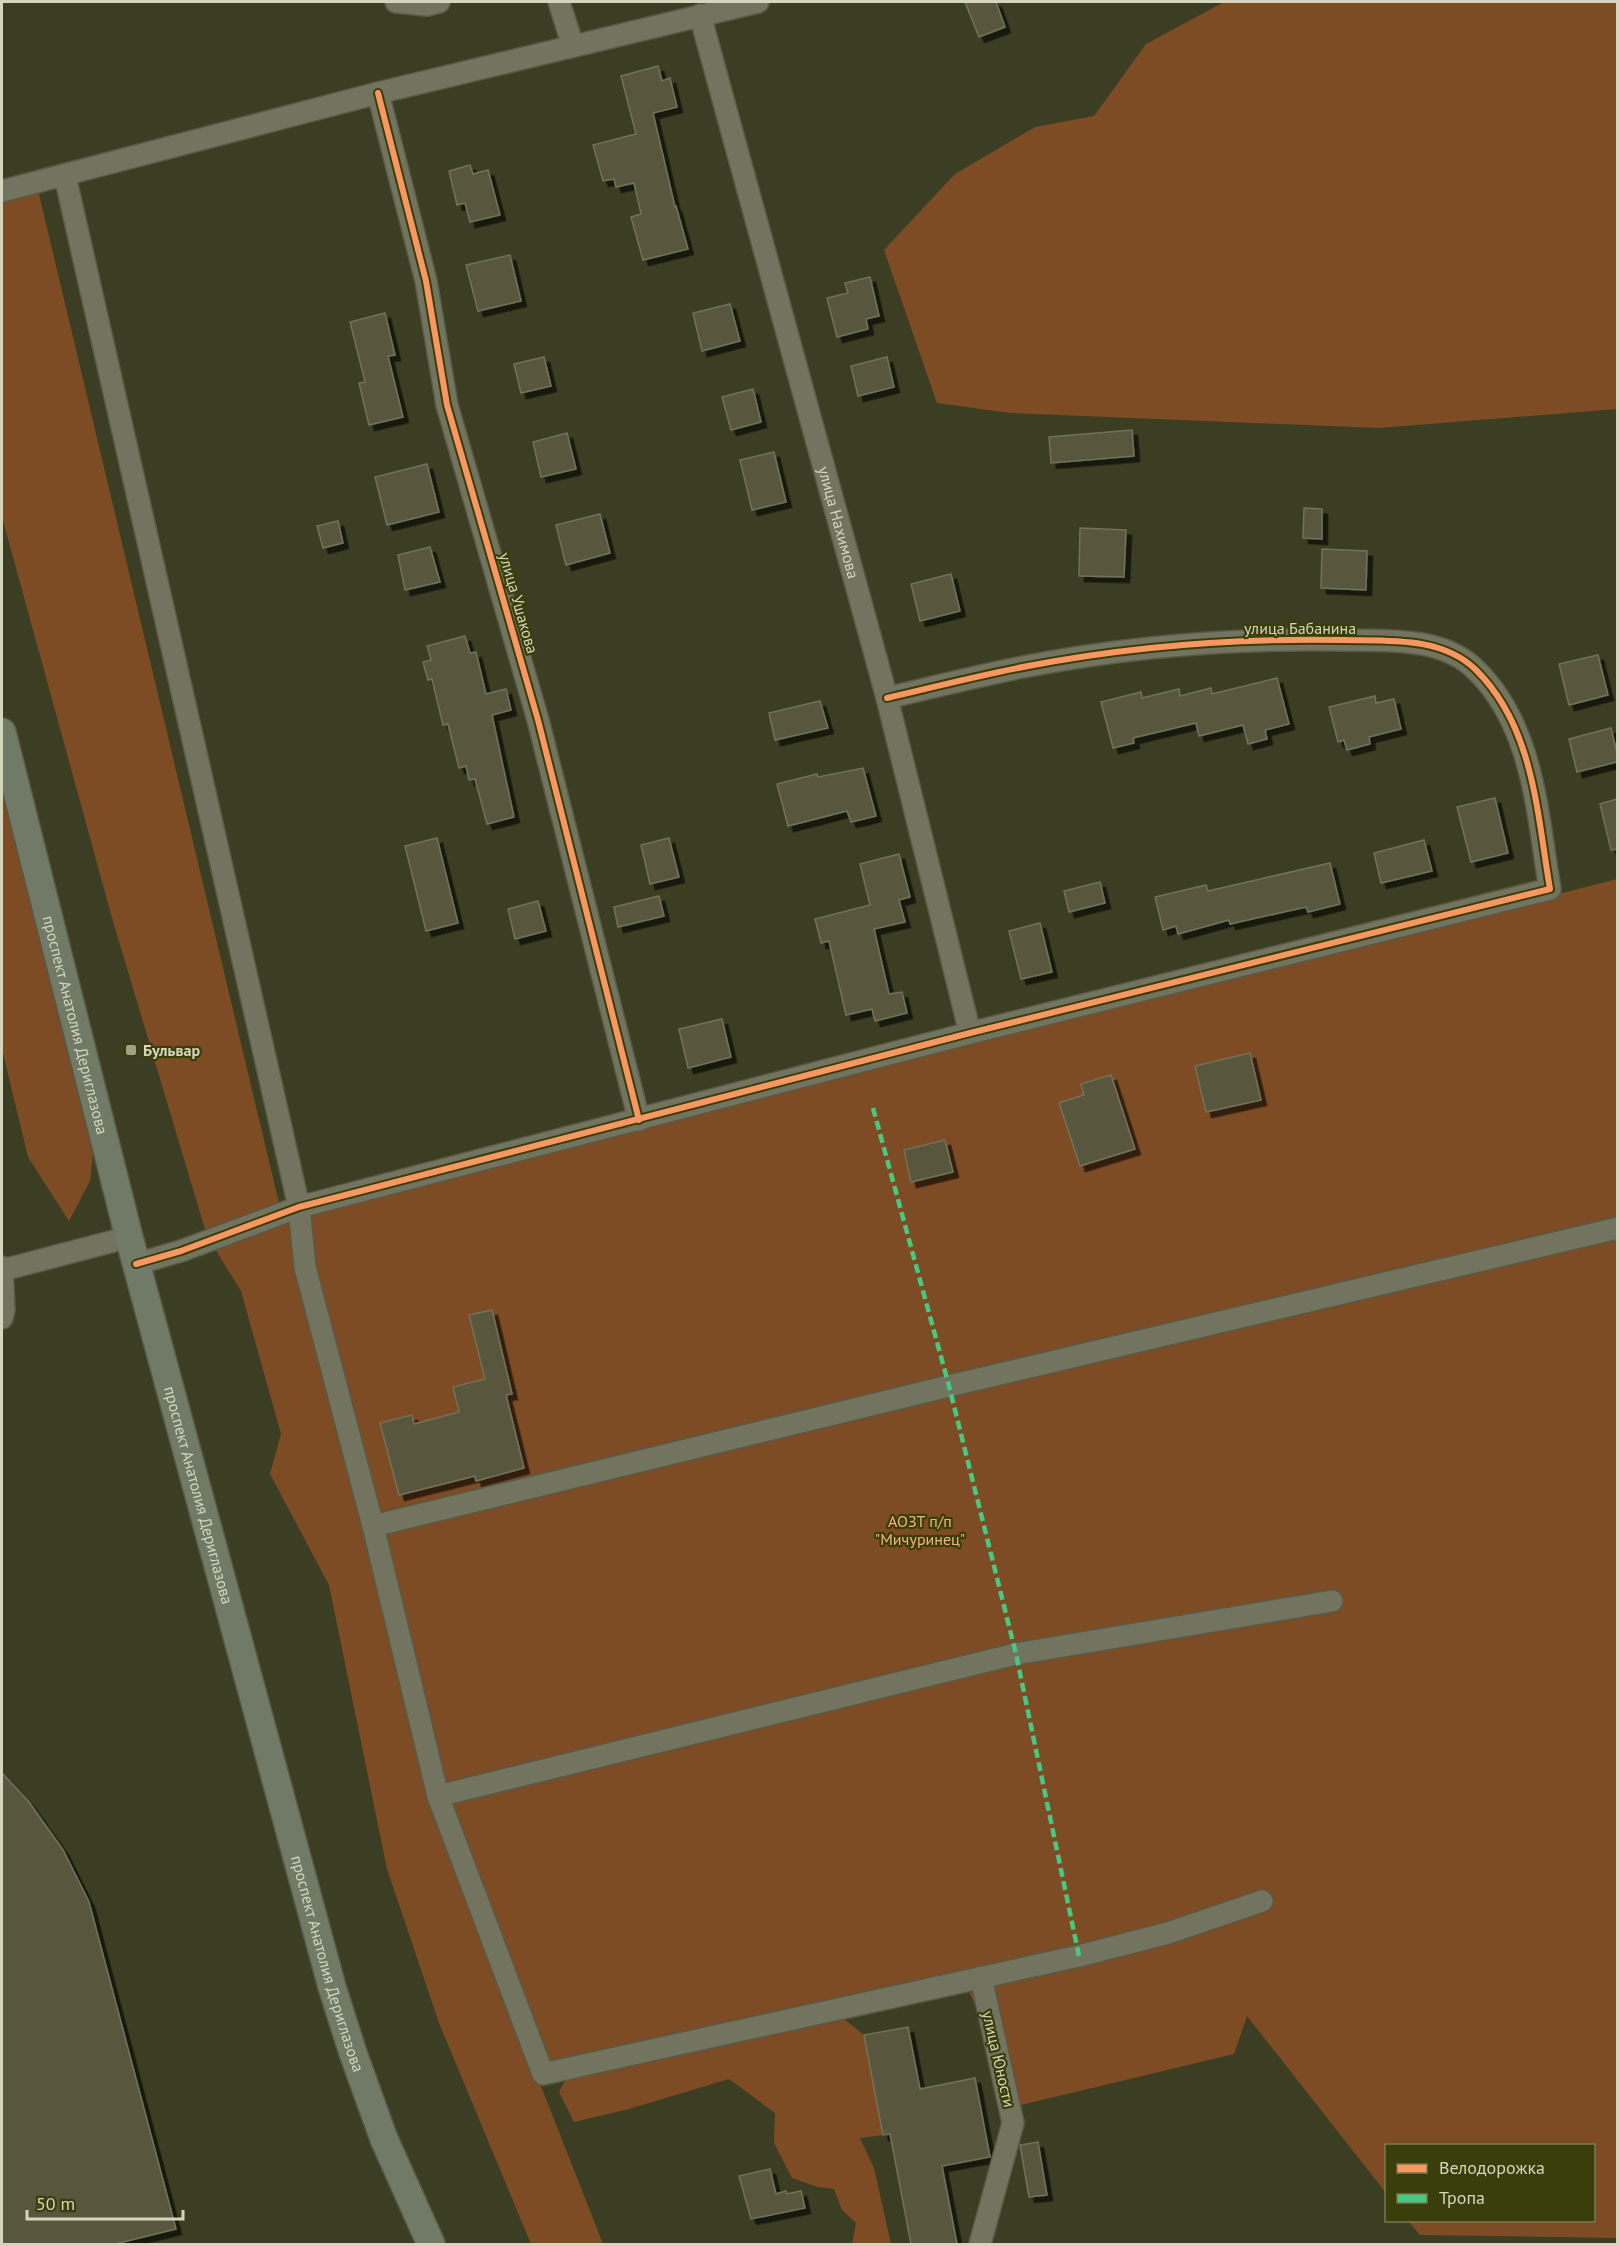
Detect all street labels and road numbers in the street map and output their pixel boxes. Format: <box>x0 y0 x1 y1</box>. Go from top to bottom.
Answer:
street label: улица Нахимова <box>814 464 864 581</box>
street label: улица Ушакова <box>495 550 543 656</box>
street label: улица Бабанина <box>1244 618 1356 638</box>
street label: проспект Анатолия Дериглазова <box>39 913 113 1136</box>
street label: проспект Анатолия Дериглазова <box>160 1384 238 1606</box>
street label: проспект Анатолия Дериглазова <box>287 1853 369 2075</box>
street label: улица Юности <box>978 2009 1020 2109</box>

